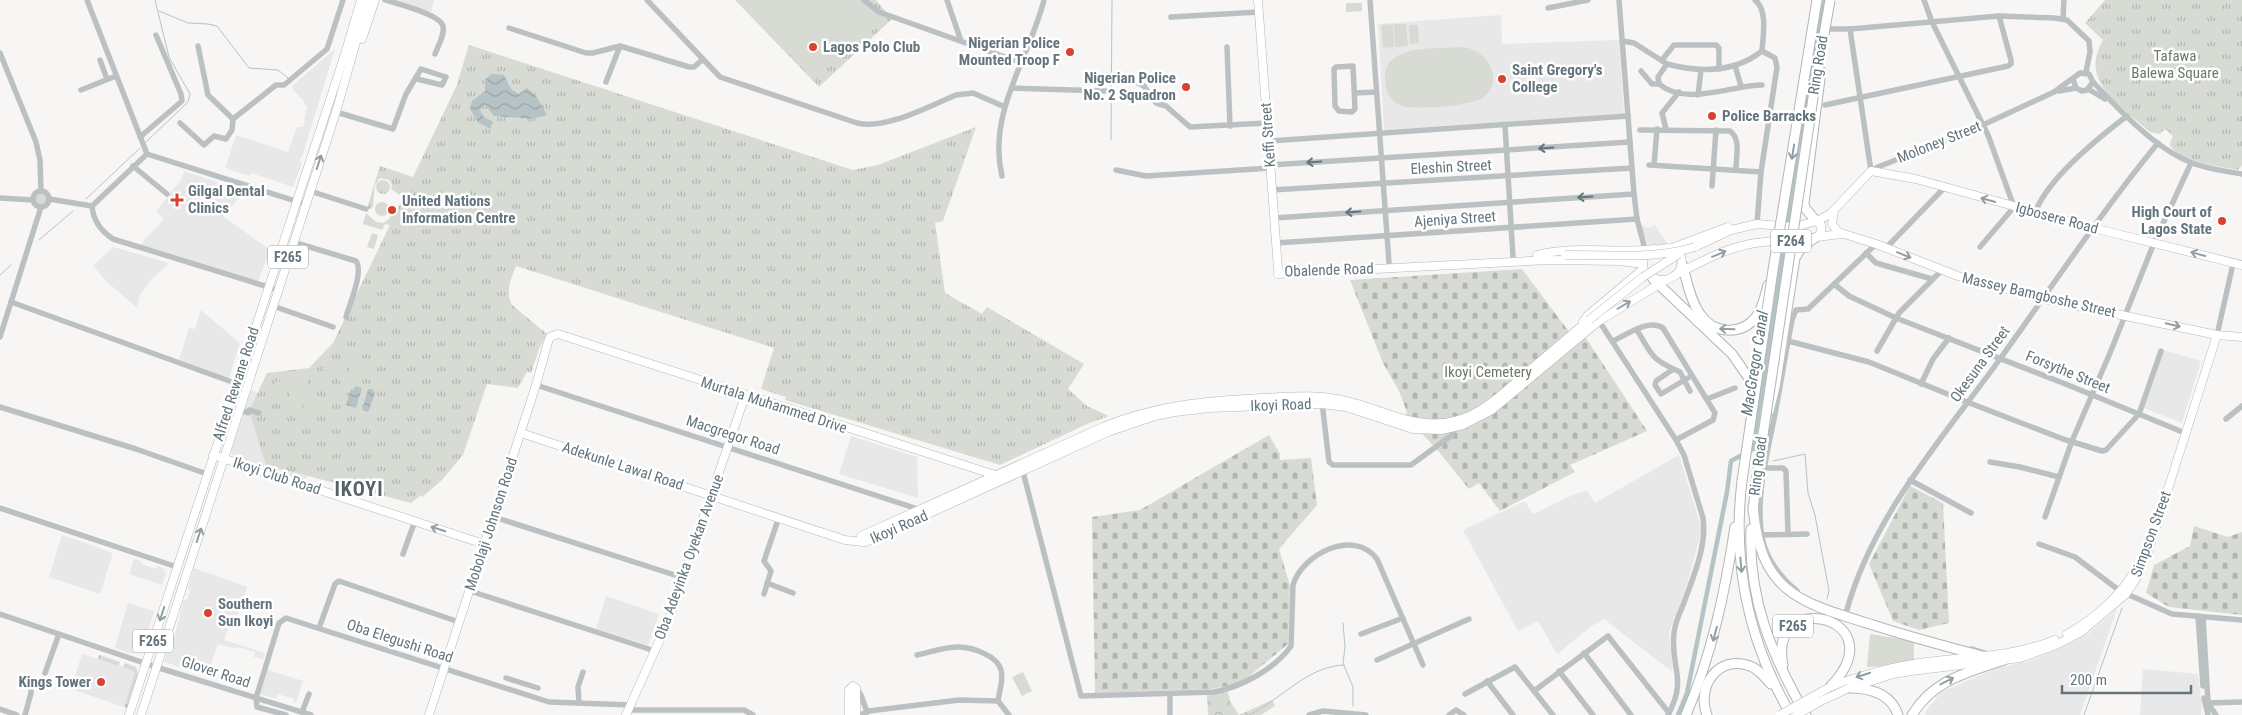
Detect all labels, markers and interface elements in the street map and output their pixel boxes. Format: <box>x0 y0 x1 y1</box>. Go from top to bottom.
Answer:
place label: Nigerian Police Mounted Troop F <box>959 34 1060 69</box>
street label: Ring Road <box>1804 34 1832 96</box>
place label: Lagos Polo Club <box>823 38 920 56</box>
marker: Lagos Polo Club <box>807 41 819 53</box>
marker: Nigerian Police Mounted Troop F <box>1064 46 1076 58</box>
park label: Tafawa Balewa Square <box>2131 47 2219 82</box>
place label: Saint Gregory's College <box>1512 61 1603 96</box>
place label: Nigerian Police No. 2 Squadron <box>1084 69 1176 104</box>
marker: Saint Gregory's College <box>1496 73 1508 85</box>
marker: Nigerian Police No. 2 Squadron <box>1180 81 1192 93</box>
street label: Keffi Street <box>1257 102 1279 168</box>
place label: Police Barracks <box>1722 107 1816 125</box>
marker: Police Barracks <box>1706 110 1718 122</box>
street label: Moloney Street <box>1894 117 1984 167</box>
one-way arrow <box>1539 143 1555 153</box>
one-way arrow <box>1787 143 1797 159</box>
one-way arrow <box>315 155 324 171</box>
street label: Eleshin Street <box>1410 156 1492 178</box>
one-way arrow <box>1307 157 1323 166</box>
place label: Gilgal Dental Clinics <box>188 182 265 217</box>
place label: United Nations Information Centre <box>402 192 515 227</box>
one-way arrow <box>1577 192 1593 202</box>
marker: Gilgal Dental Clinics <box>170 193 184 207</box>
one-way arrow <box>1981 195 1997 204</box>
street label: Igbosere Road <box>2014 198 2100 238</box>
place label: High Court of Lagos State <box>2131 203 2212 238</box>
marker: United Nations Information Centre <box>386 204 398 216</box>
street label: Ajeniya Street <box>1414 207 1496 231</box>
one-way arrow <box>1345 208 1361 217</box>
marker: High Court of Lagos State <box>2216 215 2228 227</box>
road number: F264 <box>1771 230 1811 252</box>
road number: F265 <box>268 246 308 268</box>
one-way arrow <box>1711 248 1726 258</box>
one-way arrow <box>2190 249 2206 259</box>
one-way arrow <box>1896 251 1911 260</box>
street label: Obalende Road <box>1284 259 1374 281</box>
street label: Massey Bamgboshe Street <box>1960 269 2118 321</box>
one-way arrow <box>1616 300 1631 309</box>
water label: MacGregor Canal <box>1737 309 1772 417</box>
one-way arrow <box>2165 321 2181 331</box>
street label: Okesuna Street <box>1946 322 2014 406</box>
street label: Alfred Rewane Road <box>209 325 263 443</box>
one-way arrow <box>1720 325 1736 334</box>
street label: Forsythe Street <box>2023 347 2113 397</box>
park label: Ikoyi Cemetery <box>1444 363 1532 381</box>
street label: Murtala Muhammed Drive <box>699 373 849 437</box>
street label: Ikoyi Road <box>1250 395 1312 415</box>
street label: Macgregor Road <box>684 411 782 459</box>
street label: Ring Road <box>1745 435 1771 497</box>
street label: Adekunle Lawal Road <box>560 438 686 494</box>
street label: Ikoyi Club Road <box>231 453 323 499</box>
street label: Mobolaji Johnson Road <box>461 455 521 593</box>
street label: Oba Adeyinka Oyekan Avenue <box>651 472 727 642</box>
district label: IKOYI <box>334 477 384 501</box>
street label: Simpson Street <box>2127 489 2175 579</box>
street label: Ikoyi Road <box>867 506 931 548</box>
one-way arrow <box>431 524 446 533</box>
one-way arrow <box>194 528 204 544</box>
one-way arrow <box>1736 557 1745 573</box>
place label: Southern Sun Ikoyi <box>218 595 273 630</box>
one-way arrow <box>157 605 166 621</box>
marker: Southern Sun Ikoyi <box>202 607 214 619</box>
road number: F265 <box>1773 614 1813 638</box>
street label: Oba Elegushi Road <box>345 615 455 667</box>
one-way arrow <box>1710 625 1719 641</box>
road number: F265 <box>133 630 173 652</box>
street label: Glover Road <box>179 652 253 692</box>
scale bar <box>2062 662 2191 694</box>
one-way arrow <box>1856 671 1872 680</box>
text: 200 m <box>2070 671 2107 689</box>
place label: Kings Tower <box>18 673 91 691</box>
marker: Kings Tower <box>95 676 107 688</box>
one-way arrow <box>1939 676 1954 686</box>

